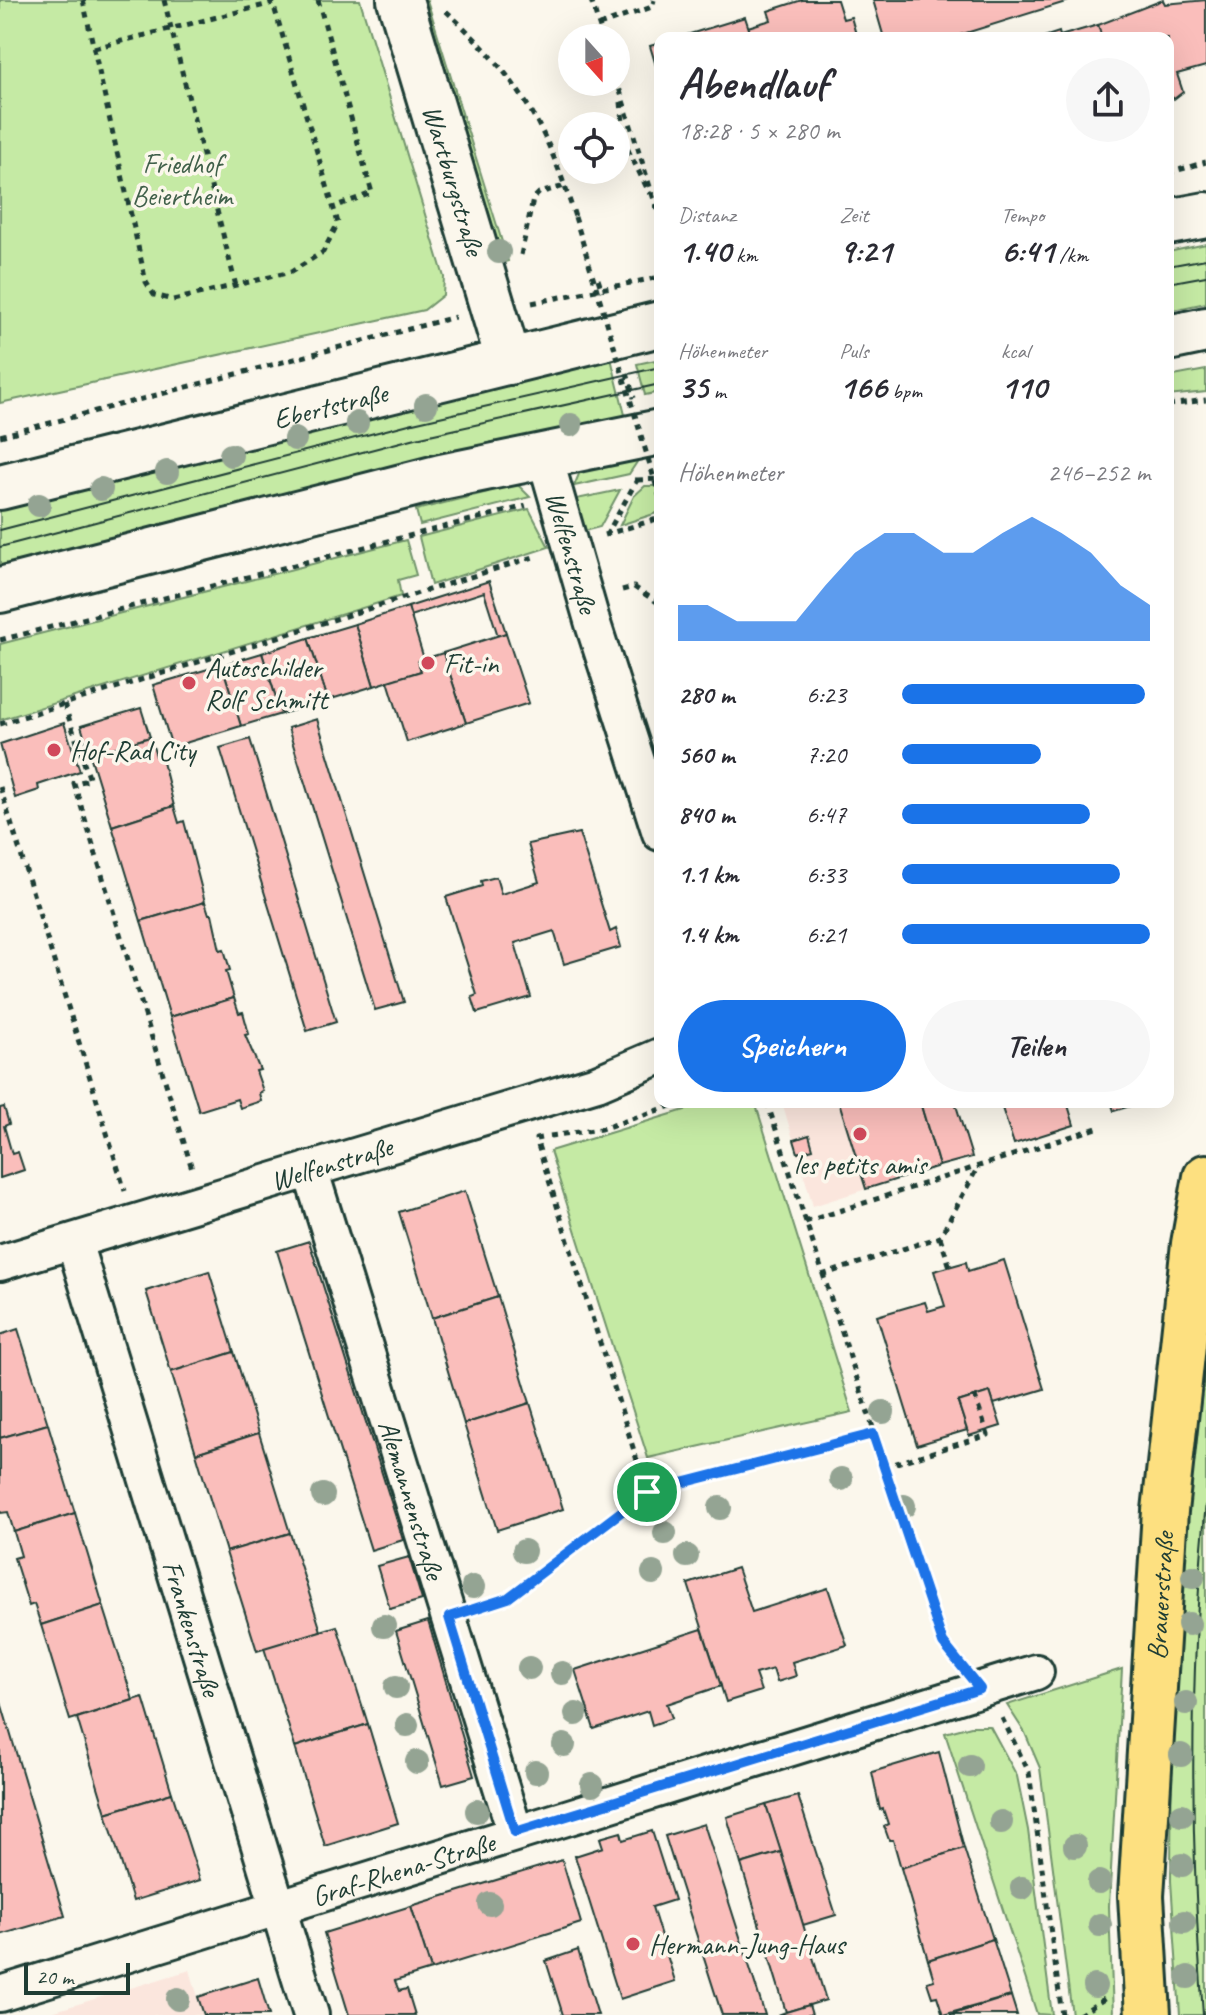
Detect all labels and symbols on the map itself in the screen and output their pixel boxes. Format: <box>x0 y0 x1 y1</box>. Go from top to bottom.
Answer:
north arrow <box>558 24 630 96</box>
street label: Wartburgstraße <box>415 101 493 261</box>
park label: Friedhof Beiertheim <box>132 146 234 213</box>
street label: Ebertstraße <box>270 375 393 437</box>
street label: Welfenstraße <box>538 487 606 619</box>
place label: Fit-in <box>444 646 500 681</box>
place label: Autoschilder Rolf Schmitt <box>205 650 330 717</box>
marker: Fit-in <box>419 654 437 672</box>
marker: Autoschilder Rolf Schmitt <box>180 674 198 692</box>
place label: Hof-Rad City <box>70 733 198 768</box>
marker: Hof-Rad City <box>45 741 63 759</box>
marker: les petits amis <box>851 1125 869 1143</box>
street label: Welfenstraße <box>266 1128 398 1198</box>
place label: les petits amis <box>794 1147 929 1182</box>
street label: Alemannenstraße <box>371 1416 453 1585</box>
pin <box>613 1458 681 1526</box>
street label: Brauerstraße <box>1139 1529 1182 1661</box>
street label: Frankenstraße <box>155 1556 230 1702</box>
street label: Graf-Rhena-Straße <box>308 1824 501 1914</box>
place label: Hermann-Jung-Haus <box>649 1927 847 1962</box>
marker: Hermann-Jung-Haus <box>624 1935 642 1953</box>
scale bar <box>24 1959 130 1995</box>

